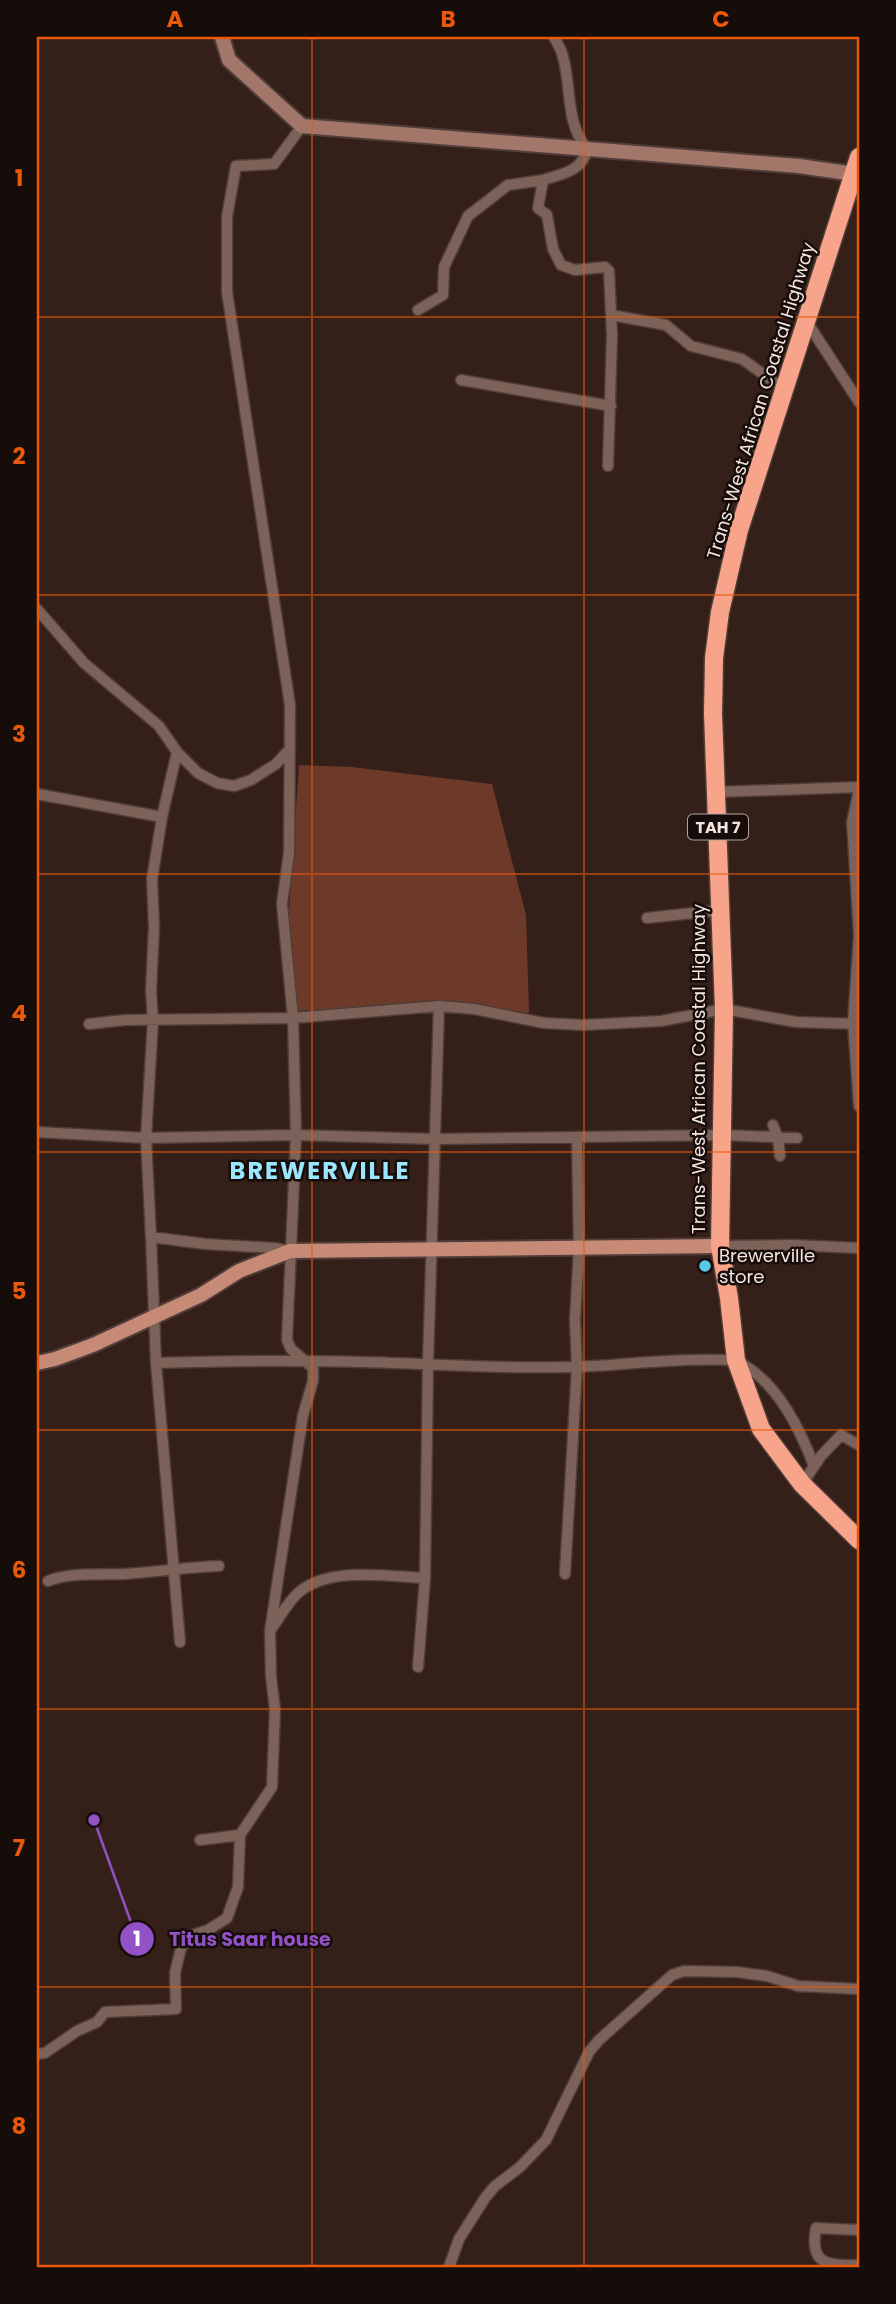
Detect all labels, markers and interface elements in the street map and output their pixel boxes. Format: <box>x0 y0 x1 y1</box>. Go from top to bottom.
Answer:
text: A <box>167 3 184 35</box>
text: B <box>440 3 456 35</box>
text: C <box>712 3 730 35</box>
text: 1 <box>15 162 23 194</box>
street label: Trans-West African Coastal Highway <box>700 239 821 562</box>
text: 2 <box>12 440 26 472</box>
text: 3 <box>12 718 26 750</box>
road number: TAH 7 <box>688 814 748 840</box>
street label: Trans-West African Coastal Highway <box>686 904 711 1234</box>
text: 4 <box>11 997 27 1029</box>
district label: BREWERVILLE <box>230 1154 410 1187</box>
place label: Brewerville store <box>719 1243 815 1289</box>
marker: Brewerville store <box>697 1258 713 1274</box>
text: 5 <box>12 1275 26 1307</box>
text: 6 <box>12 1554 26 1586</box>
text: 7 <box>13 1832 25 1864</box>
callout: Titus Saar house <box>120 1919 344 1959</box>
text: 1 <box>133 1924 141 1953</box>
text: Titus Saar house <box>169 1926 331 1953</box>
text: 8 <box>12 2110 26 2142</box>

